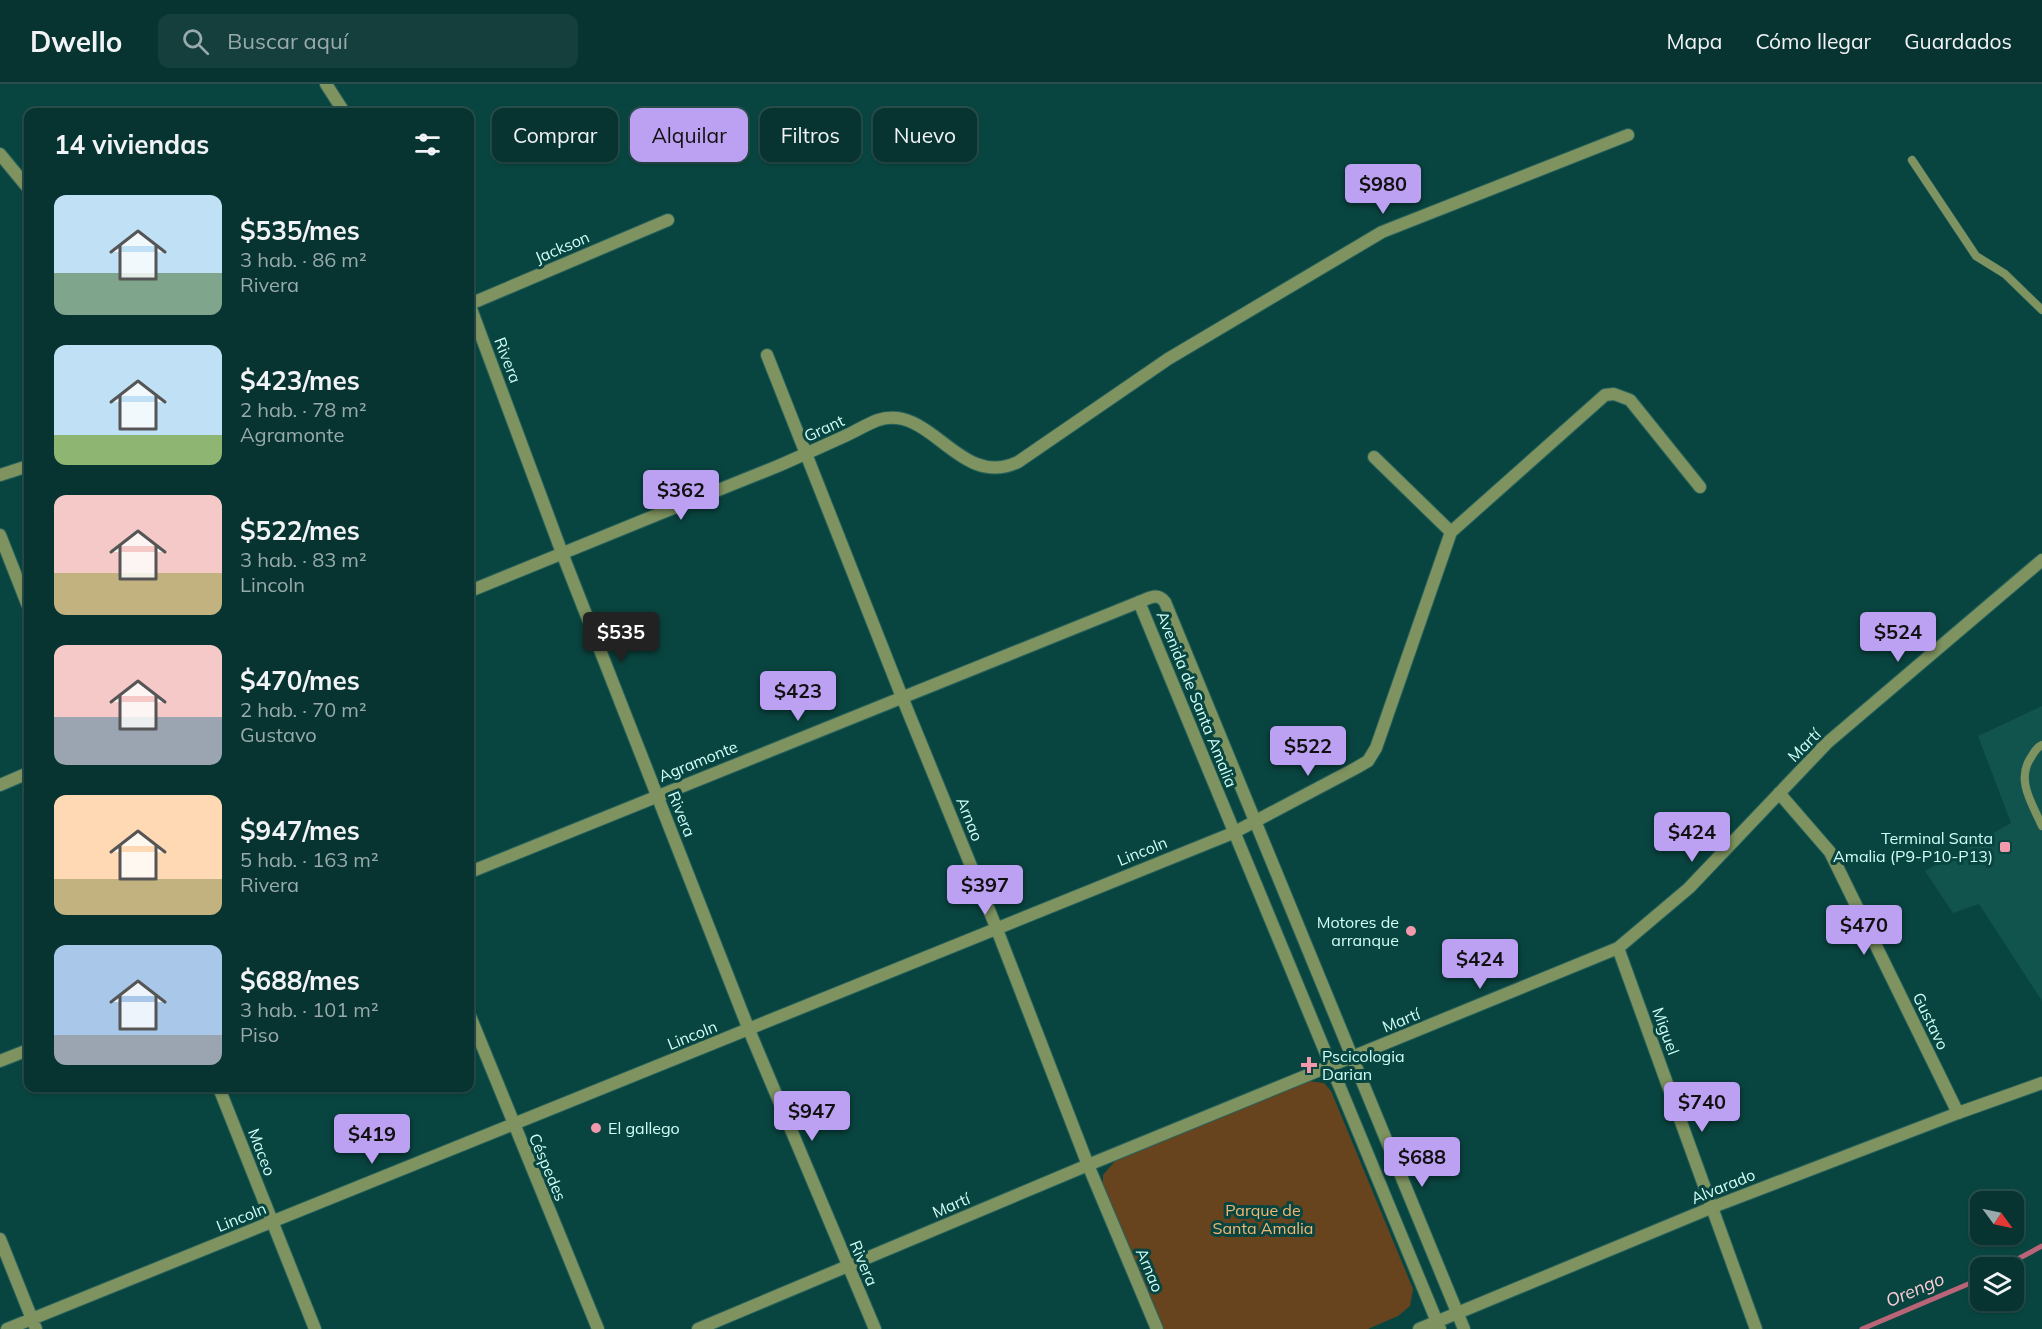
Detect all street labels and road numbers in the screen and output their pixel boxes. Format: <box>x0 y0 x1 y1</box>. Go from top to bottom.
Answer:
street label: Jackson <box>532 227 592 267</box>
street label: Rivera <box>490 334 526 386</box>
street label: Grant <box>801 410 848 446</box>
street label: Avenida de Santa Amalia <box>1152 608 1242 790</box>
street label: Martí <box>1783 723 1826 766</box>
street label: Agramonte <box>656 736 740 786</box>
street label: Rivera <box>664 788 700 840</box>
street label: Arnao <box>952 794 988 844</box>
street label: Lincoln <box>1114 832 1170 870</box>
street label: Gustavo <box>1909 989 1953 1053</box>
street label: Martí <box>1379 1003 1424 1037</box>
street label: Miguel <box>1648 1005 1684 1057</box>
street label: Lincoln <box>664 1016 720 1054</box>
street label: Maceo <box>244 1126 280 1178</box>
street label: Céspedes <box>525 1130 571 1204</box>
street label: Alvarado <box>1688 1164 1758 1208</box>
street label: Martí <box>929 1188 974 1222</box>
street label: Lincoln <box>213 1198 269 1236</box>
street label: Rivera <box>846 1237 882 1289</box>
street label: Arnao <box>1132 1245 1168 1295</box>

